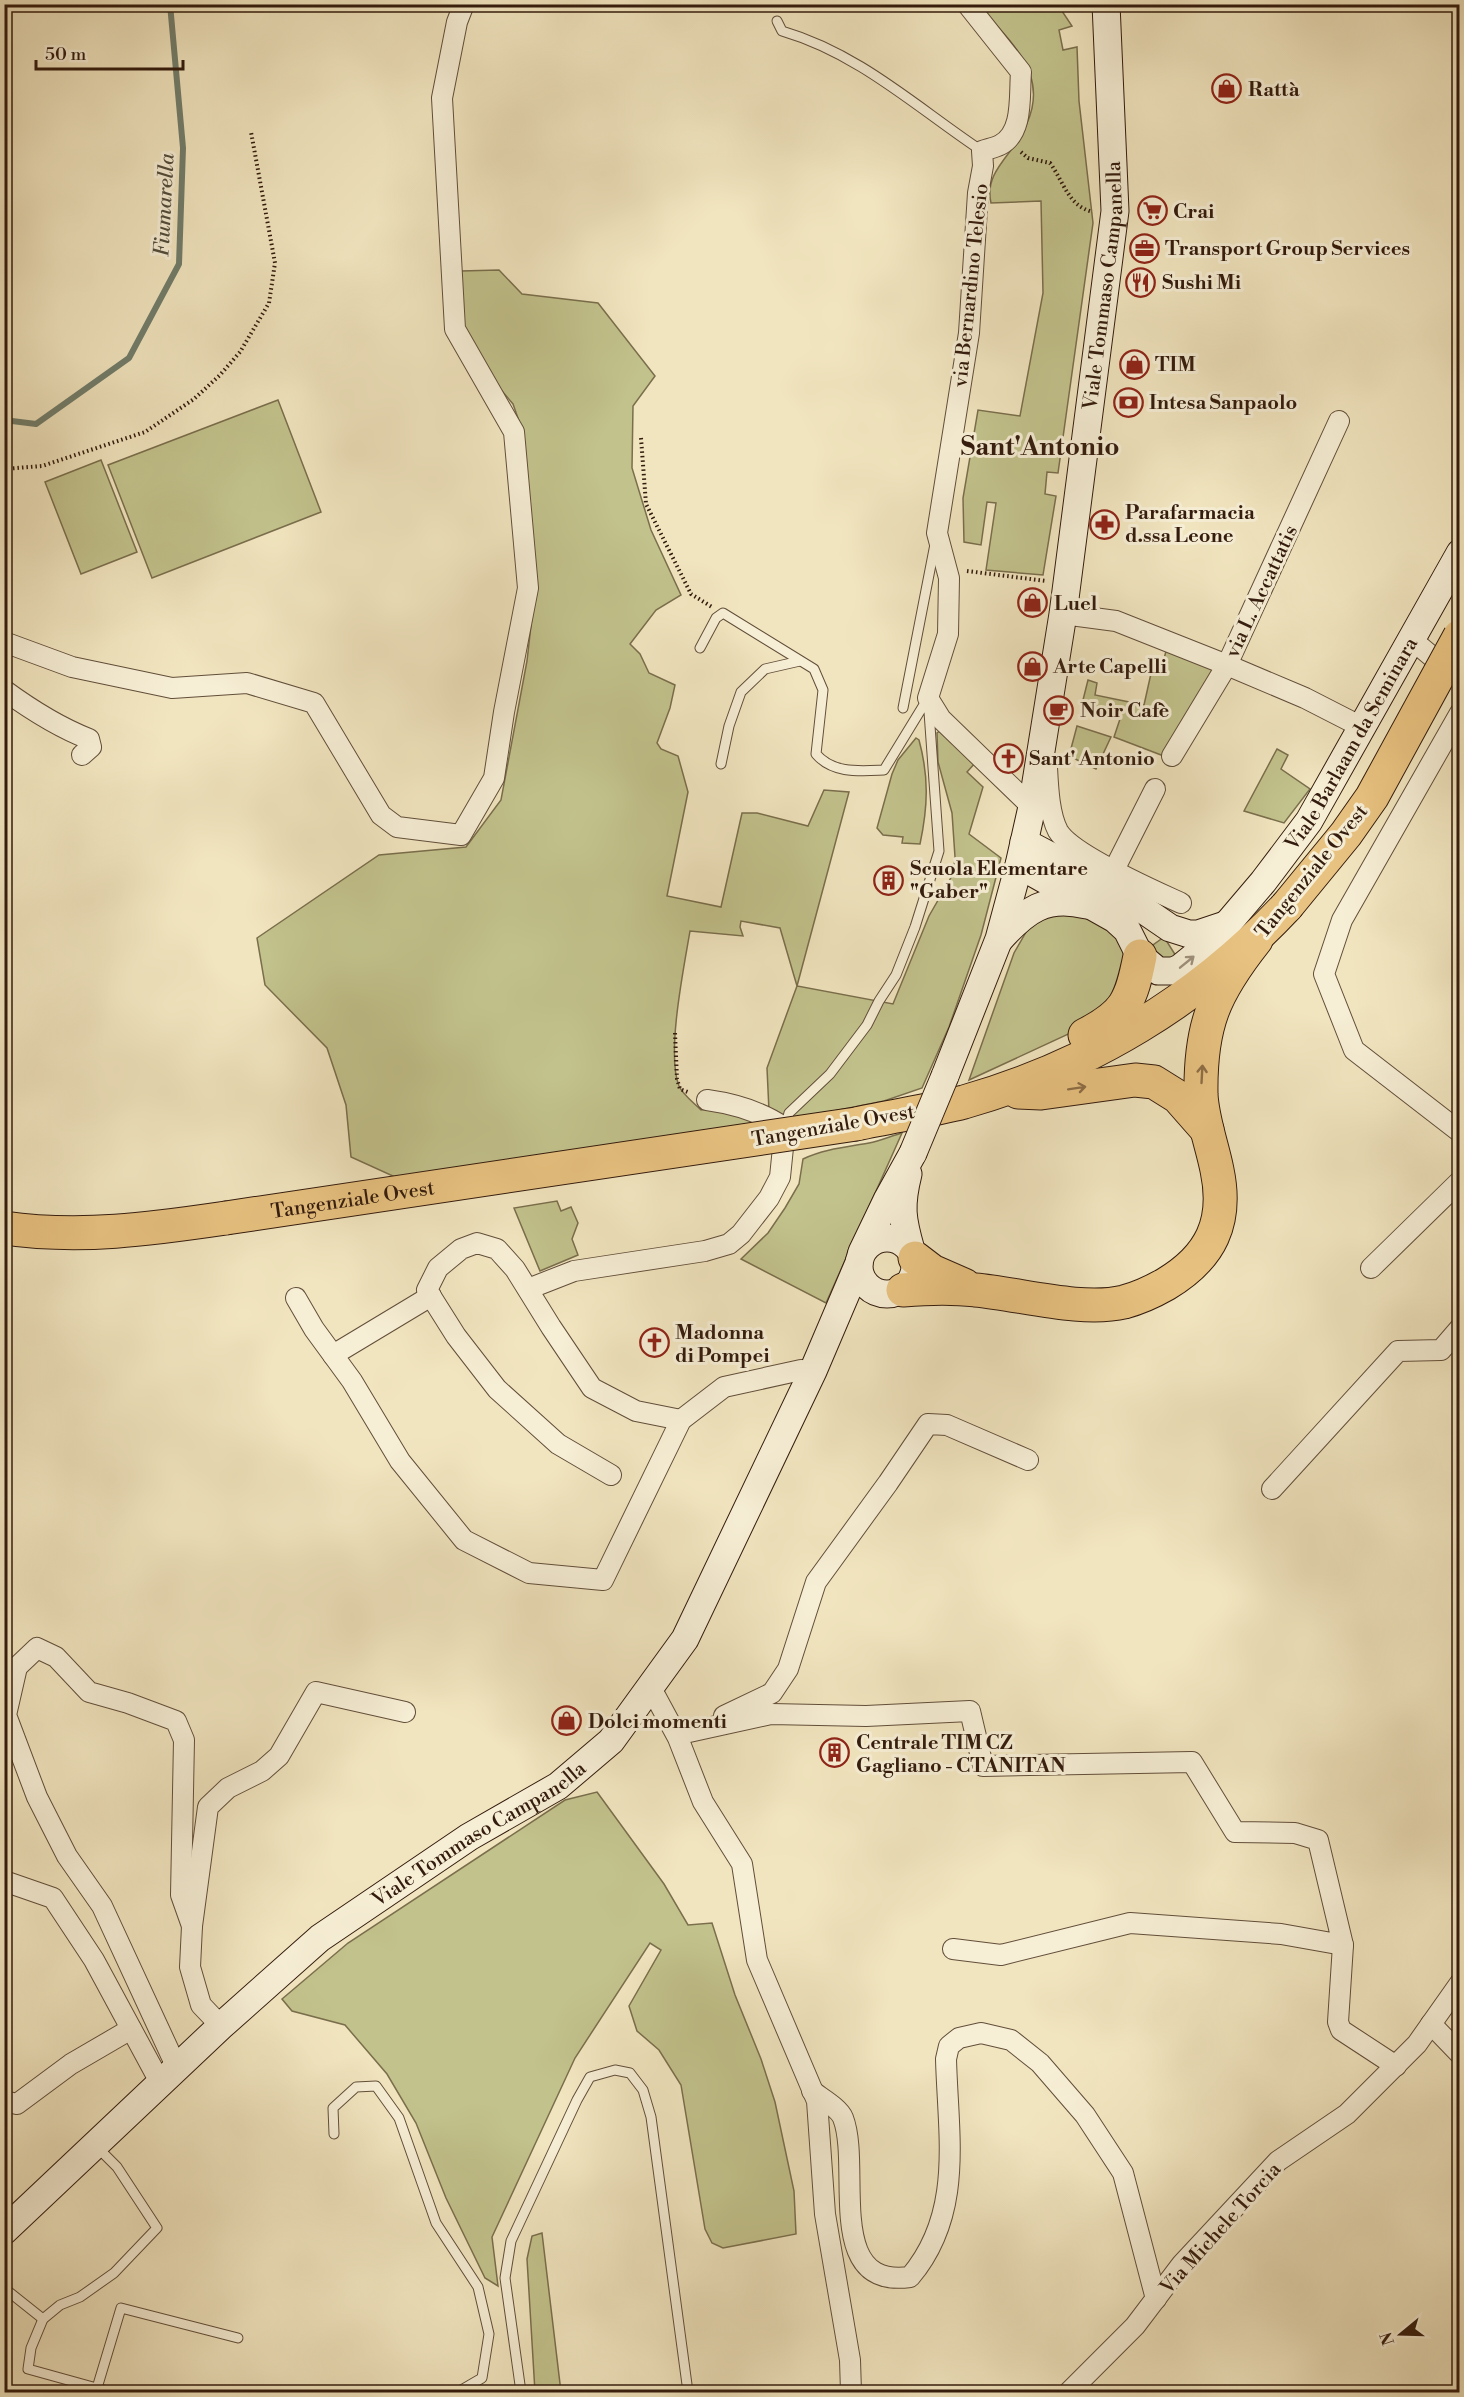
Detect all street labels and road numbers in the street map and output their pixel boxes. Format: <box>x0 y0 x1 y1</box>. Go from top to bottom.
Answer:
street label: Viale Tommaso Campanella <box>1078 160 1129 412</box>
street label: via Bernardino Telesio <box>948 182 995 389</box>
street label: via L. Accattatis <box>1220 521 1304 663</box>
street label: Viale Barlaam da Seminara <box>1280 632 1424 857</box>
street label: Tangenziale Ovest <box>1251 800 1374 944</box>
street label: Tangenziale Ovest <box>750 1100 917 1153</box>
street label: Tangenziale Ovest <box>269 1176 436 1225</box>
street label: Viale Tommaso Campanella <box>367 1756 592 1914</box>
street label: Via Michele Torcia <box>1155 2157 1288 2301</box>

